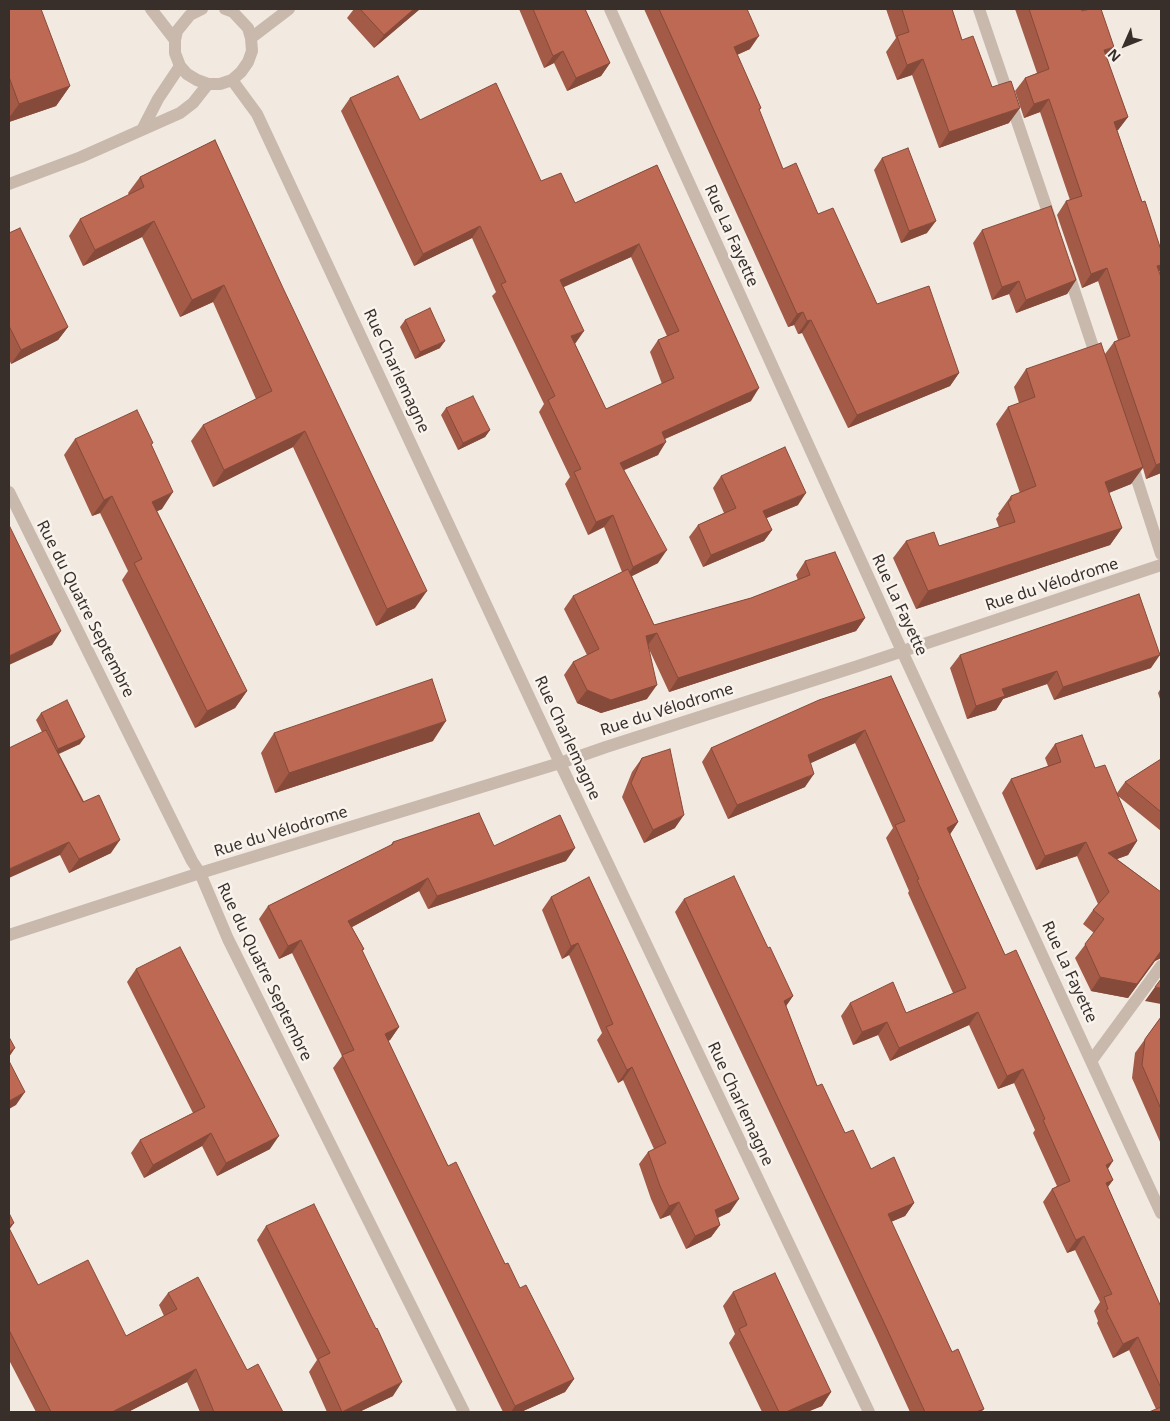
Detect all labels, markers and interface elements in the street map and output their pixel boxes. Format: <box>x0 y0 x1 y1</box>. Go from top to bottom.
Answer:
north arrow <box>1100 20 1150 70</box>
text: N <box>1103 45 1125 66</box>
street label: Rue La Fayette <box>700 182 762 290</box>
street label: Rue Charlemagne <box>359 306 433 436</box>
street label: Rue du Quatre Septembre <box>32 517 138 701</box>
street label: Rue La Fayette <box>867 551 931 659</box>
street label: Rue du Vélodrome <box>983 554 1121 616</box>
street label: Rue Charlemagne <box>530 673 604 803</box>
street label: Rue du Vélodrome <box>598 679 736 741</box>
street label: Rue du Vélodrome <box>212 803 350 861</box>
street label: Rue du Quatre Septembre <box>212 880 316 1064</box>
street label: Rue La Fayette <box>1037 918 1101 1026</box>
street label: Rue Charlemagne <box>703 1039 777 1169</box>

